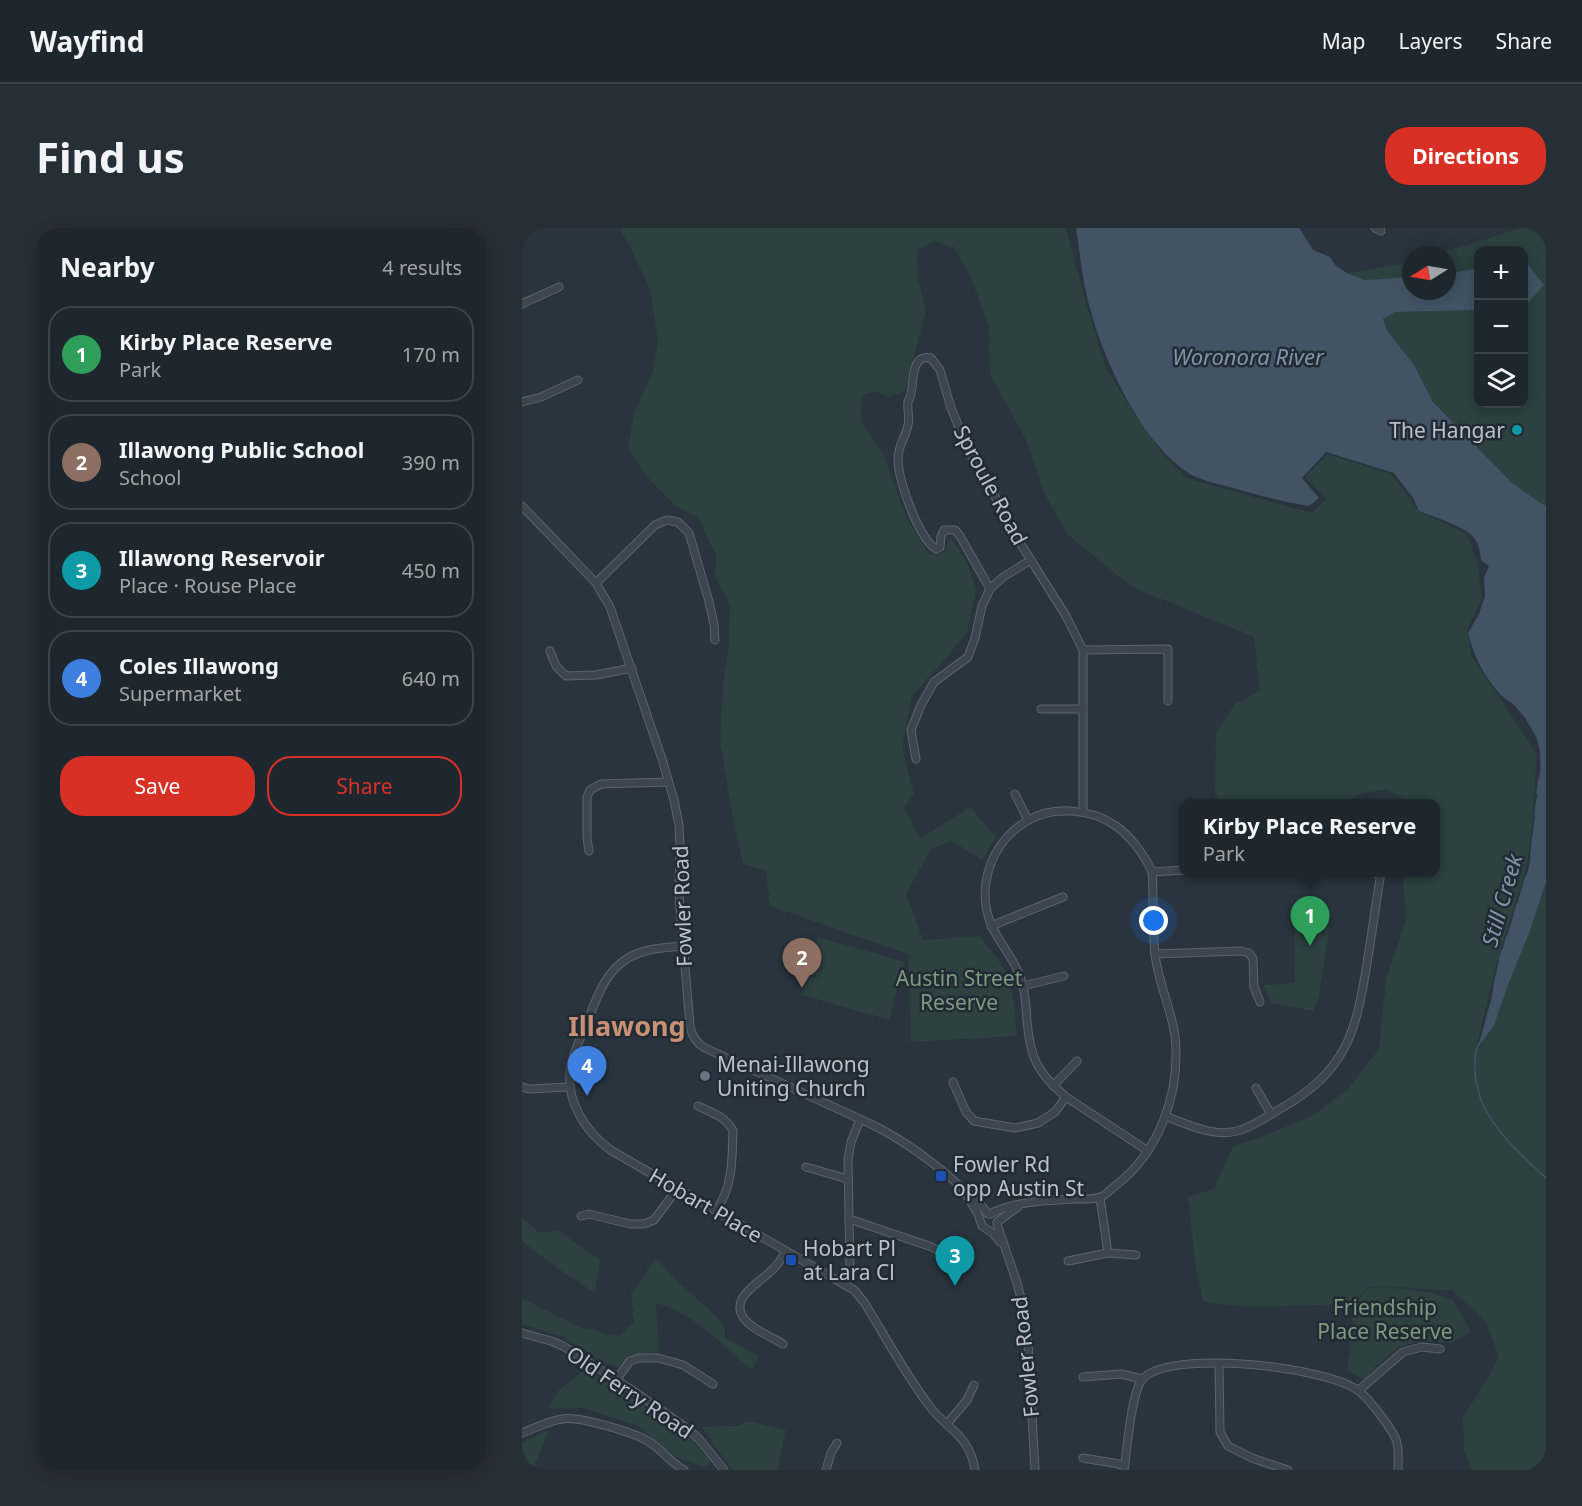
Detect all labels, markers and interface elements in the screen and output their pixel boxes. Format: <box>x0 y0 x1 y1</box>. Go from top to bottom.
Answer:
text: Wayfind <box>30 22 144 60</box>
text: Map <box>1322 27 1366 55</box>
text: Layers <box>1399 27 1463 55</box>
text: Share <box>1496 27 1552 55</box>
button: Directions <box>1385 127 1546 185</box>
text: Find us <box>36 128 185 185</box>
north arrow <box>1402 246 1456 300</box>
map controls <box>1474 246 1528 408</box>
button: + <box>1474 246 1528 300</box>
text: Nearby <box>60 249 155 285</box>
text: 4 results <box>382 254 462 281</box>
button: − <box>1474 300 1528 354</box>
text: Kirby Place Reserve <box>119 326 333 356</box>
text: 1 <box>76 341 87 368</box>
text: 170 m <box>402 341 460 368</box>
water label: Woronora River <box>1172 341 1325 371</box>
button: layers <box>1474 354 1528 408</box>
text: Park <box>119 356 161 383</box>
place label: The Hangar <box>1389 416 1505 444</box>
street label: Sproule Road <box>948 420 1034 550</box>
marker: The Hangar <box>1510 423 1524 437</box>
text: Illawong Public School <box>119 434 364 464</box>
text: 2 <box>76 449 87 476</box>
text: 390 m <box>402 449 460 476</box>
text: School <box>119 464 181 491</box>
text: Illawong Reservoir <box>119 542 325 572</box>
text: 3 <box>76 557 87 584</box>
text: 450 m <box>402 557 460 584</box>
text: Place · Rouse Place <box>119 572 296 599</box>
text: Coles Illawong <box>119 650 279 680</box>
text: 4 <box>76 665 87 692</box>
text: 640 m <box>402 665 460 692</box>
text: Supermarket <box>119 680 242 707</box>
button: Save <box>60 756 255 816</box>
button: Share <box>267 756 462 816</box>
popup <box>1179 799 1440 877</box>
text: Kirby Place Reserve <box>1203 810 1416 840</box>
text: Park <box>1203 840 1245 867</box>
street label: Fowler Road <box>666 845 698 967</box>
water label: Still Creek <box>1473 849 1529 950</box>
pin: 1 <box>1290 896 1330 946</box>
your location <box>1139 906 1168 935</box>
pin: 2 <box>782 938 822 988</box>
park label: Austin Street Reserve <box>896 964 1023 1016</box>
district label: Illawong <box>568 1007 686 1044</box>
pin: 4 <box>568 1046 606 1096</box>
place label: Menai-Illawong Uniting Church <box>717 1050 870 1102</box>
marker: Menai-Illawong Uniting Church <box>698 1069 712 1083</box>
place label: Fowler Rd opp Austin St <box>953 1150 1084 1202</box>
street label: Hobart Place <box>644 1161 768 1249</box>
marker: Fowler Rd opp Austin St <box>934 1169 948 1183</box>
place label: Hobart Pl at Lara Cl <box>803 1234 896 1286</box>
pin: 3 <box>936 1236 974 1286</box>
marker: Hobart Pl at Lara Cl <box>784 1253 798 1267</box>
park label: Friendship Place Reserve <box>1317 1293 1453 1345</box>
street label: Fowler Road <box>1005 1295 1045 1419</box>
street label: Old Ferry Road <box>561 1339 699 1445</box>

